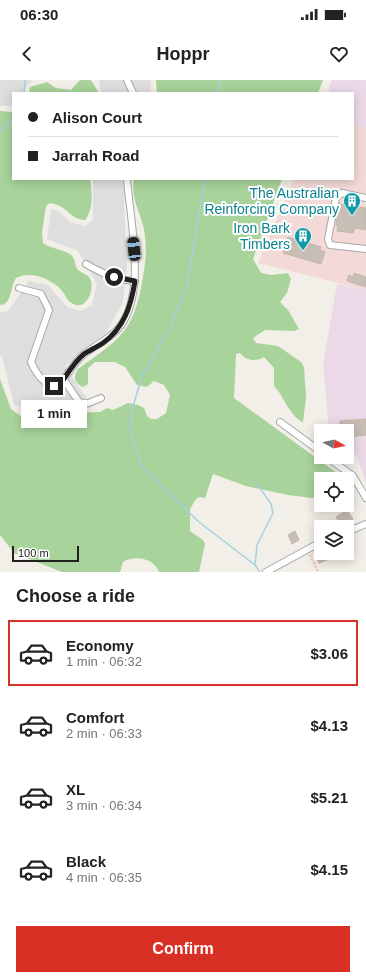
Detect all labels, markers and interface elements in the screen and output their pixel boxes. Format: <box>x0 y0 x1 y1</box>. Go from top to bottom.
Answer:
text: 06:30 <box>20 6 58 23</box>
icon: back <box>16 43 38 65</box>
icon: heart <box>328 43 350 65</box>
text: Hoppr <box>157 44 210 64</box>
text: Alison Court <box>52 109 142 126</box>
text: Jarrah Road <box>52 147 140 164</box>
place label: The Australian Reinforcing Company <box>204 185 339 217</box>
building icon: The Australian Reinforcing Company <box>342 191 362 216</box>
place label: Iron Bark Timbers <box>233 220 291 252</box>
building icon: Iron Bark Timbers <box>293 226 313 251</box>
car <box>127 236 141 262</box>
route start <box>105 268 123 286</box>
route end <box>45 377 63 395</box>
callout: 1 min <box>21 400 87 428</box>
text: 1 min <box>37 406 71 421</box>
north arrow <box>314 424 354 464</box>
map controls <box>314 424 354 560</box>
button: locate <box>314 472 354 512</box>
button: layers <box>314 520 354 560</box>
scale bar <box>12 544 79 563</box>
text: 100 m <box>18 547 49 559</box>
text: Choose a ride <box>16 586 135 606</box>
icon: car <box>18 635 54 671</box>
text: Economy <box>66 637 134 654</box>
text: $3.06 <box>310 645 348 662</box>
text: 1 min · 06:32 <box>66 654 142 669</box>
icon: car <box>18 707 54 743</box>
text: Comfort <box>66 709 124 726</box>
text: $4.13 <box>310 717 348 734</box>
text: 2 min · 06:33 <box>66 726 142 741</box>
icon: car <box>18 779 54 815</box>
text: XL <box>66 781 85 798</box>
text: $5.21 <box>310 789 348 806</box>
text: 3 min · 06:34 <box>66 798 142 813</box>
icon: car <box>18 851 54 887</box>
text: Black <box>66 853 106 870</box>
text: $4.15 <box>310 861 348 878</box>
text: 4 min · 06:35 <box>66 870 142 885</box>
button: Confirm <box>16 926 350 972</box>

